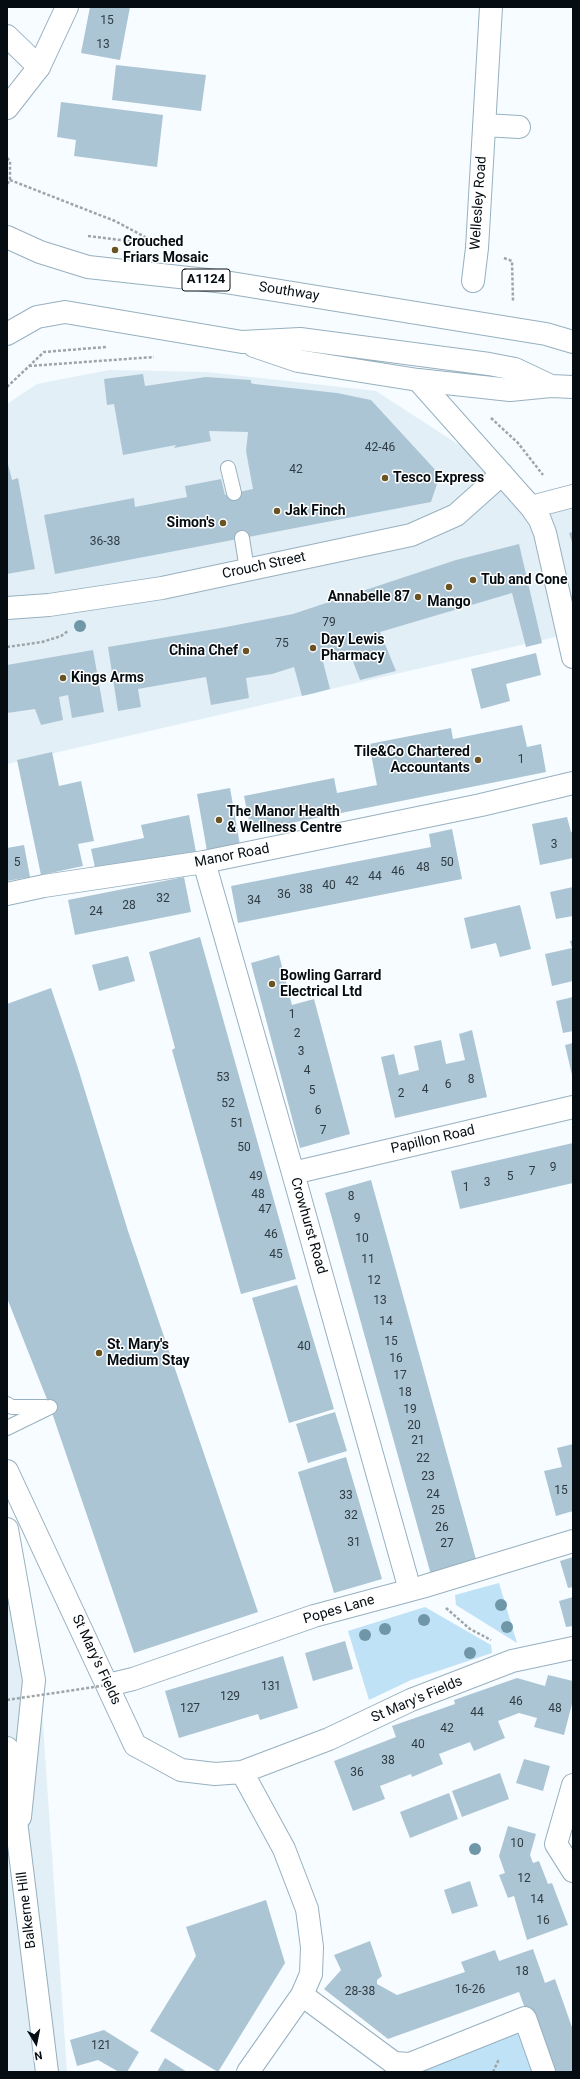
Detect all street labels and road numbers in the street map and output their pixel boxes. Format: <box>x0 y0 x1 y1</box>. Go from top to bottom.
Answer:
street label: Wellesley Road <box>467 156 491 250</box>
road number: A1124 <box>182 269 230 291</box>
street label: Southway <box>258 279 320 305</box>
street label: Crouch Street <box>221 549 307 583</box>
street label: Manor Road <box>193 841 271 871</box>
street label: Papillon Road <box>389 1122 477 1158</box>
street label: Crowhurst Road <box>286 1176 330 1276</box>
street label: Popes Lane <box>302 1592 376 1628</box>
street label: St Mary's Fields <box>68 1612 124 1708</box>
street label: St Mary's Fields <box>369 1673 465 1727</box>
street label: Balkerne Hill <box>14 1870 40 1950</box>

